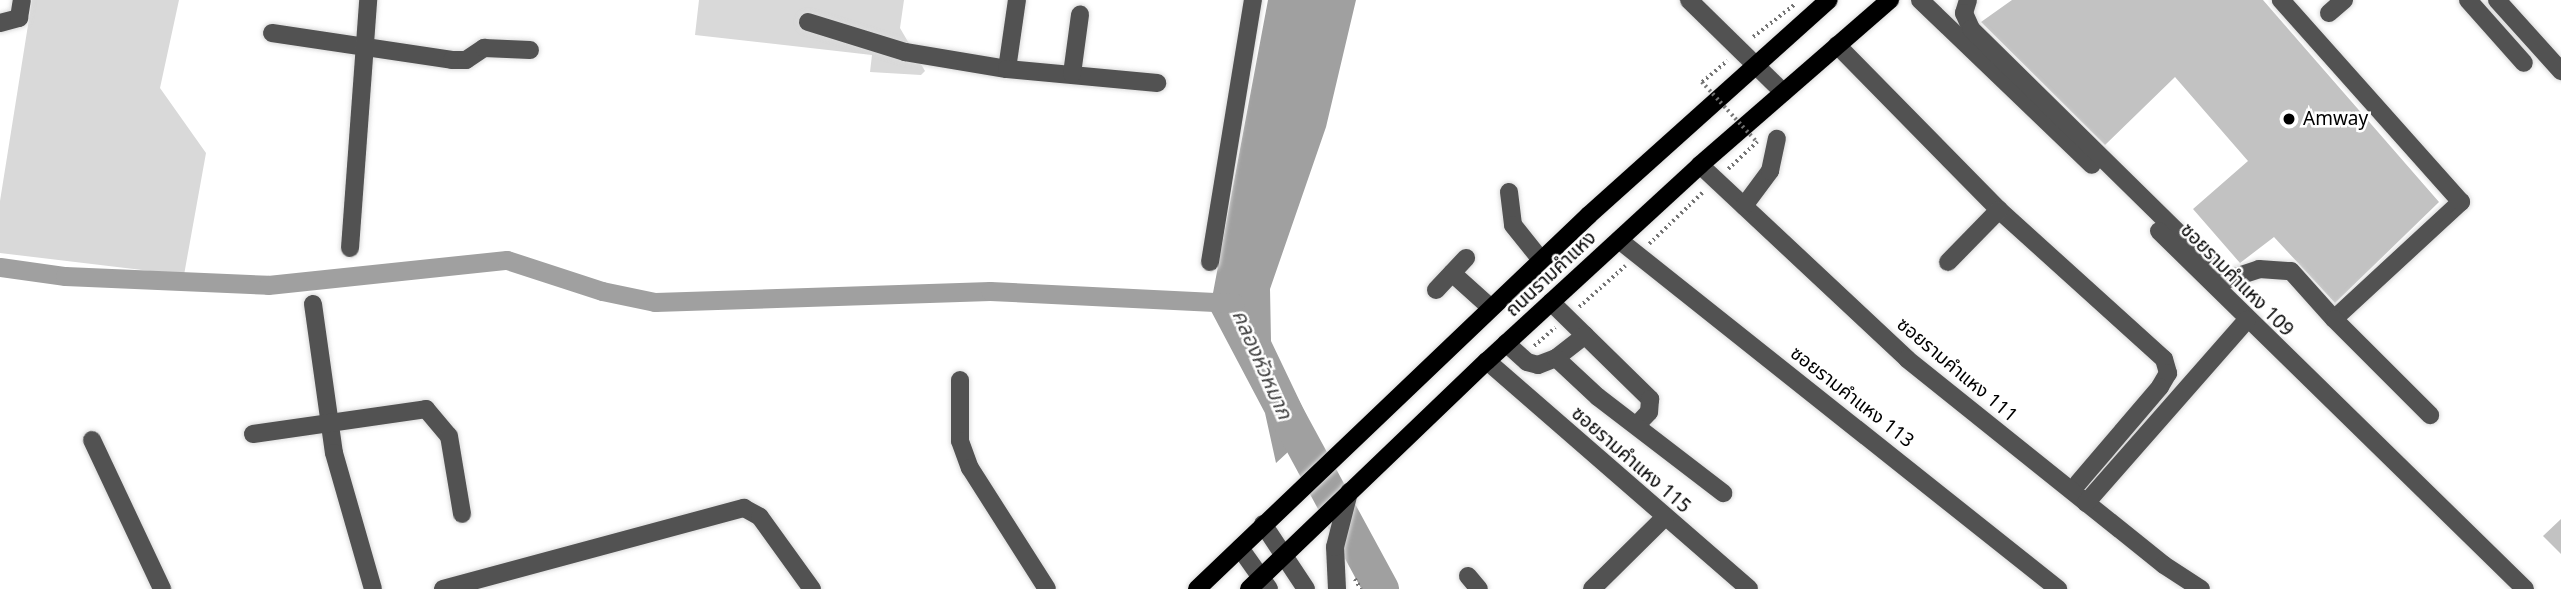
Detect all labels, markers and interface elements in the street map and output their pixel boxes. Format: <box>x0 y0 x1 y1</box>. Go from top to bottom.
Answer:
place label: Amway <box>2303 108 2368 130</box>
marker: Amway <box>2281 111 2297 127</box>
street label: ซอยรามคำแหง 109 <box>2176 219 2298 341</box>
street label: ถนนรามคำแหง <box>1501 226 1601 322</box>
water label: คลองหัวหมาก <box>1228 305 1298 423</box>
street label: ซอยรามคำแหง 111 <box>1892 313 2022 427</box>
street label: ซอยรามคำแหง 113 <box>1786 342 1918 452</box>
street label: ซอยรามคำแหง 115 <box>1567 402 1695 518</box>

